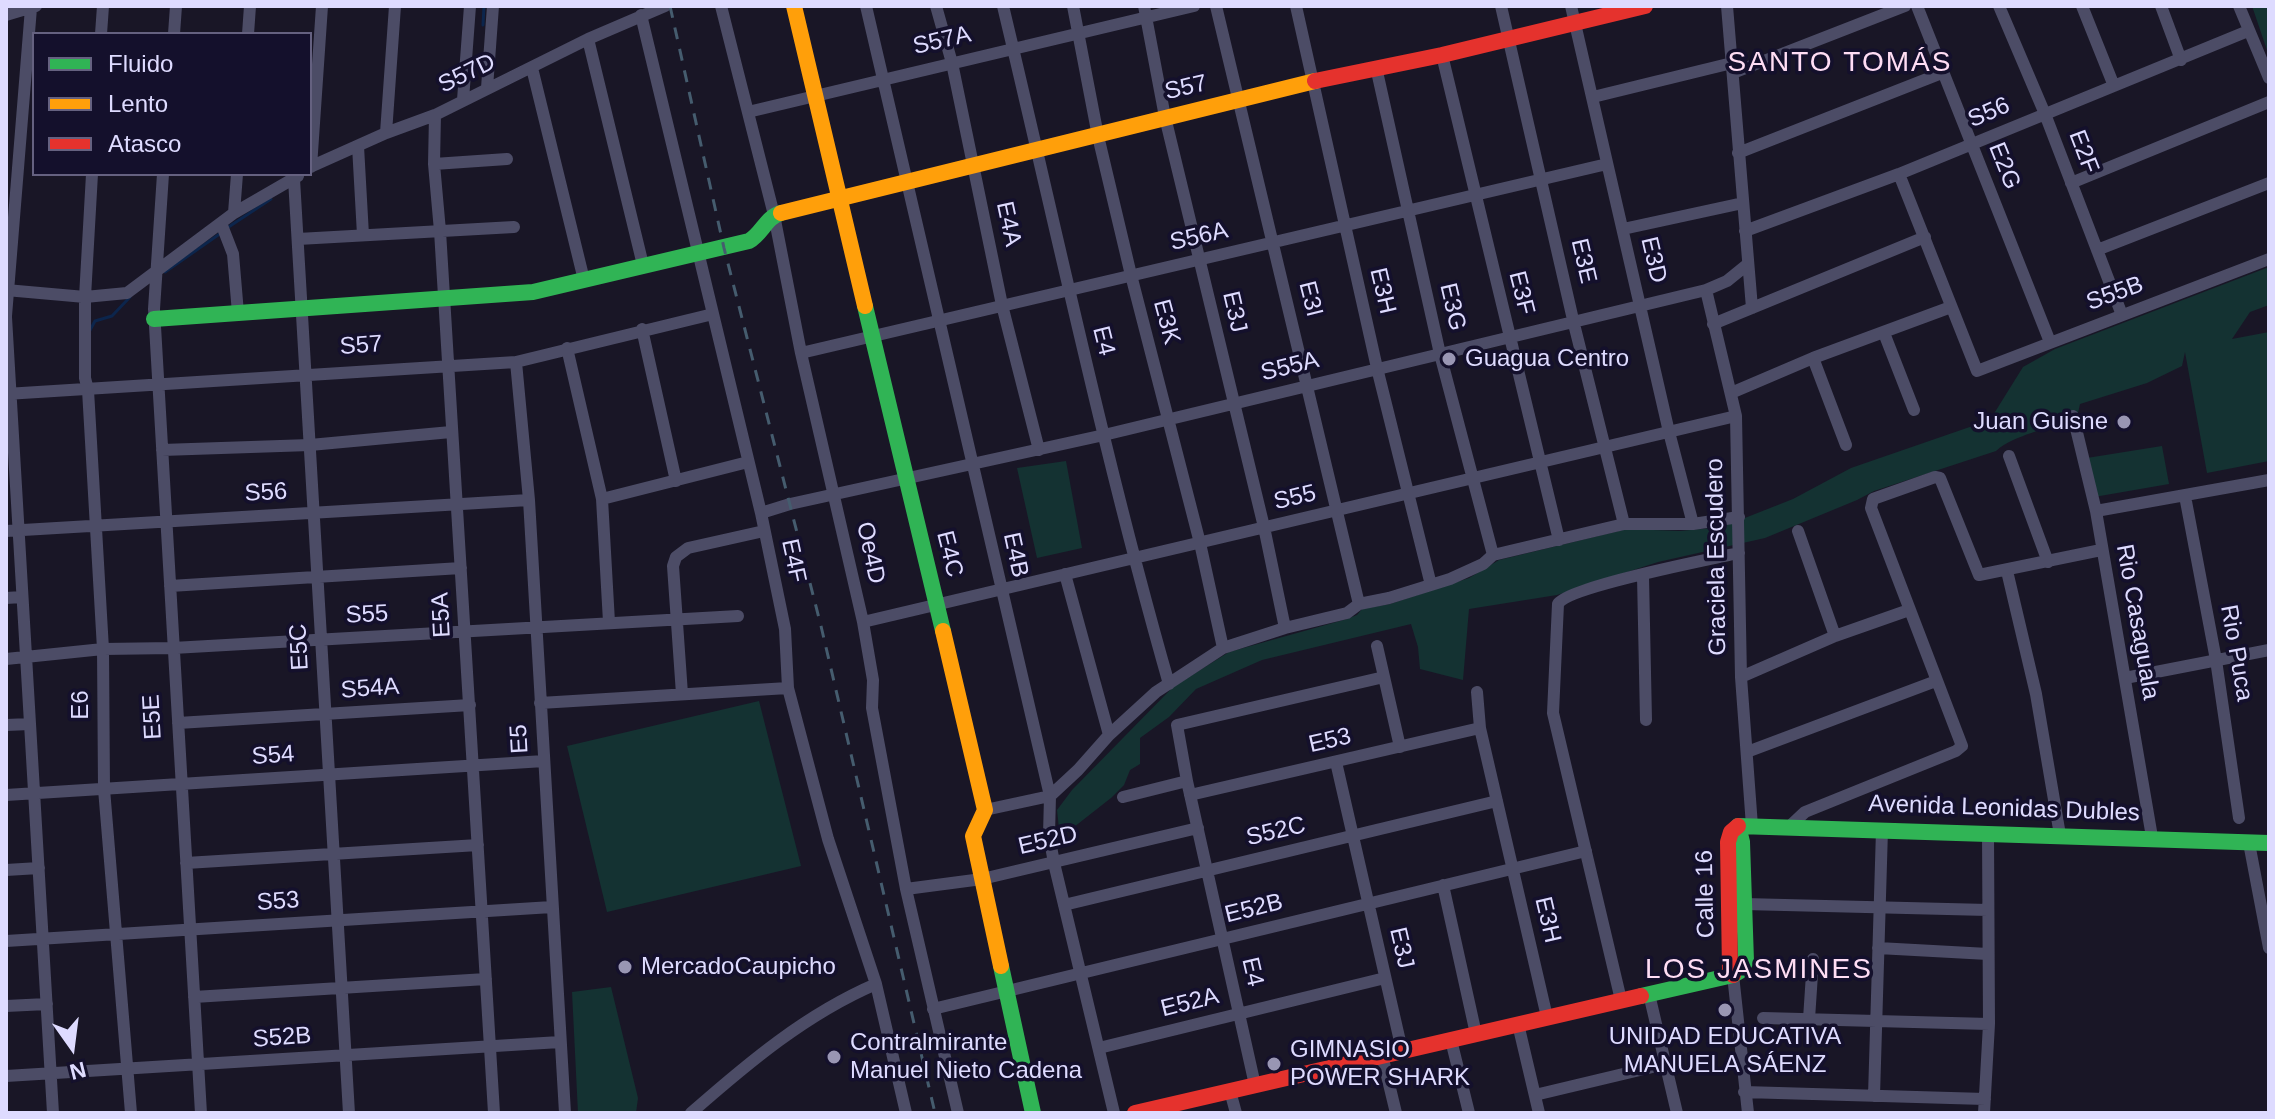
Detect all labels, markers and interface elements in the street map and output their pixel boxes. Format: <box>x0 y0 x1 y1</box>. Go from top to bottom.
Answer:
street label: S57A <box>910 20 974 62</box>
legend <box>32 32 312 176</box>
district label: SANTO TOMÁS <box>1728 46 1952 80</box>
street label: S57D <box>434 48 500 100</box>
text: Fluido <box>108 50 173 77</box>
street label: S57 <box>1162 69 1210 107</box>
text: Lento <box>108 90 168 117</box>
street label: S56 <box>1964 91 2014 135</box>
street label: E2F <box>2062 126 2104 178</box>
text: Atasco <box>108 130 181 157</box>
street label: E2G <box>1982 138 2026 194</box>
street label: E4A <box>989 199 1027 249</box>
street label: S56A <box>1167 216 1231 258</box>
street label: E3D <box>1634 234 1672 286</box>
street label: E3E <box>1564 236 1602 286</box>
street label: E3H <box>1363 265 1401 317</box>
street label: E3F <box>1502 268 1540 318</box>
street label: S55B <box>2082 270 2148 318</box>
street label: E3I <box>1292 278 1328 320</box>
street label: E3G <box>1433 280 1471 334</box>
street label: E3J <box>1215 289 1253 335</box>
street label: E3K <box>1146 296 1186 348</box>
street label: E4 <box>1085 323 1121 359</box>
street label: S57 <box>339 330 383 362</box>
place label: Guagua Centro <box>1465 345 1629 373</box>
street label: S55A <box>1258 346 1322 388</box>
marker: Guagua Centro <box>1440 350 1458 368</box>
place label: Juan Guisne <box>1973 408 2108 436</box>
marker: Juan Guisne <box>2115 413 2133 431</box>
street label: Graciela Escudero <box>1701 458 1733 656</box>
street label: S56 <box>244 478 288 508</box>
street label: S55 <box>1271 479 1319 517</box>
street label: Oe4D <box>849 519 891 587</box>
street label: E4C <box>929 528 969 580</box>
street label: E4B <box>996 530 1034 580</box>
street label: E4F <box>774 536 812 586</box>
street label: Rio Casaguala <box>2109 542 2165 702</box>
street label: E5A <box>426 592 458 638</box>
street label: S55 <box>345 600 389 630</box>
street label: Rio Puca <box>2213 603 2259 703</box>
street label: E5C <box>284 623 316 671</box>
street label: S54A <box>340 673 400 705</box>
street label: E6 <box>67 690 95 720</box>
street label: E5E <box>137 694 169 740</box>
street label: E53 <box>1306 722 1354 760</box>
street label: E5 <box>505 724 535 754</box>
street label: S54 <box>251 740 295 772</box>
street label: Avenida Leonidas Dubles <box>1868 790 2140 828</box>
street label: S52C <box>1244 811 1308 853</box>
street label: E52D <box>1016 820 1080 862</box>
street label: Calle 16 <box>1691 850 1721 938</box>
street label: S53 <box>256 886 300 918</box>
street label: E52B <box>1222 888 1286 930</box>
street label: E3H <box>1528 894 1566 946</box>
street label: E3J <box>1382 925 1420 971</box>
place label: MercadoCaupicho <box>641 953 836 981</box>
district label: LOS JASMINES <box>1645 953 1873 987</box>
street label: E4 <box>1235 954 1269 990</box>
marker: MercadoCaupicho <box>616 958 634 976</box>
street label: E52A <box>1158 982 1222 1024</box>
marker: UNIDAD EDUCATIVA MANUELA SÁENZ <box>1716 1001 1734 1019</box>
north arrow <box>32 1007 112 1087</box>
street label: S52B <box>252 1022 312 1054</box>
place label: UNIDAD EDUCATIVA MANUELA SÁENZ <box>1609 1023 1841 1079</box>
place label: Contralmirante Manuel Nieto Cadena <box>850 1029 1082 1085</box>
place label: GIMNASIO POWER SHARK <box>1290 1036 1470 1092</box>
marker: Contralmirante Manuel Nieto Cadena <box>825 1048 843 1066</box>
marker: GIMNASIO POWER SHARK <box>1265 1055 1283 1073</box>
text: N <box>67 1057 89 1085</box>

